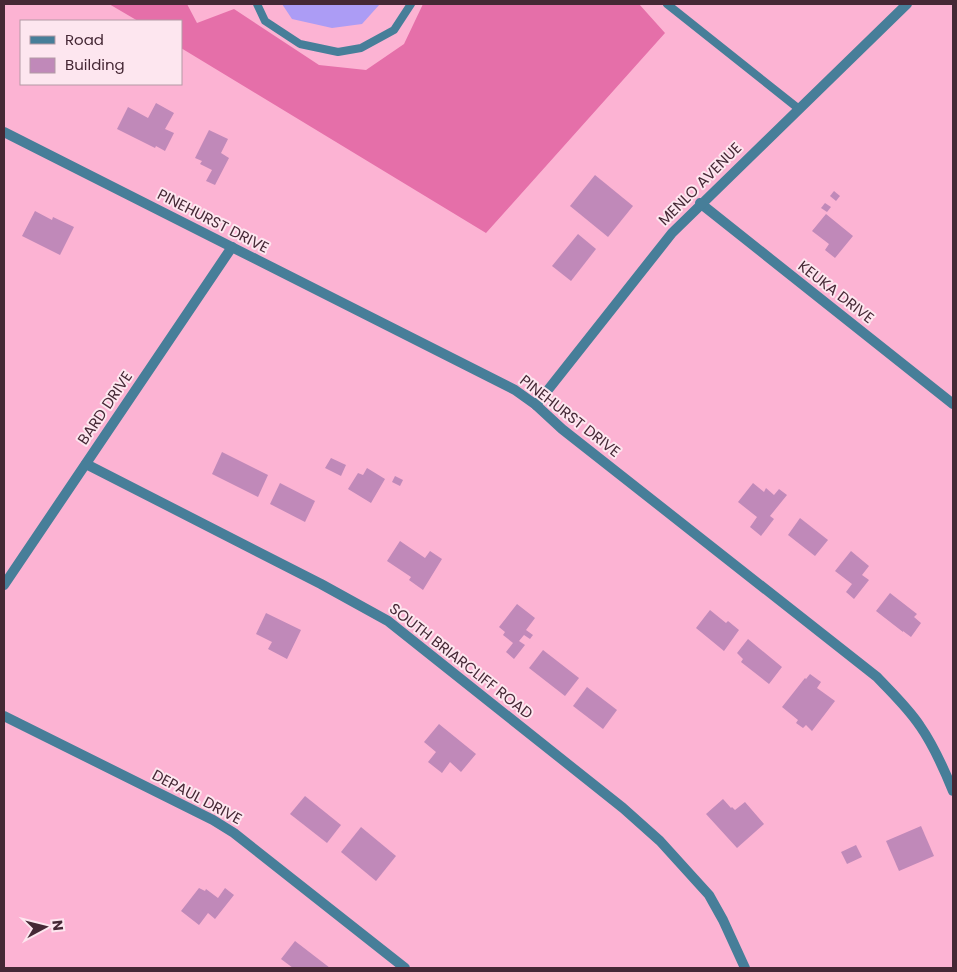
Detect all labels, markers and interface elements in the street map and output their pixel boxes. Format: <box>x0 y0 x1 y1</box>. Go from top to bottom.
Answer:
legend <box>20 20 182 85</box>
text: Road <box>65 29 104 50</box>
text: Building <box>65 54 125 75</box>
street label: MENLO AVENUE <box>653 137 746 230</box>
street label: PINEHURST DRIVE <box>154 183 273 258</box>
street label: KEUKA DRIVE <box>794 255 879 328</box>
street label: BARD DRIVE <box>72 367 137 449</box>
street label: PINEHURST DRIVE <box>516 370 625 462</box>
street label: SOUTH BRIARCLIFF ROAD <box>385 598 537 723</box>
street label: DEPAUL DRIVE <box>149 764 246 829</box>
north arrow <box>20 902 70 952</box>
text: N <box>47 919 68 932</box>

